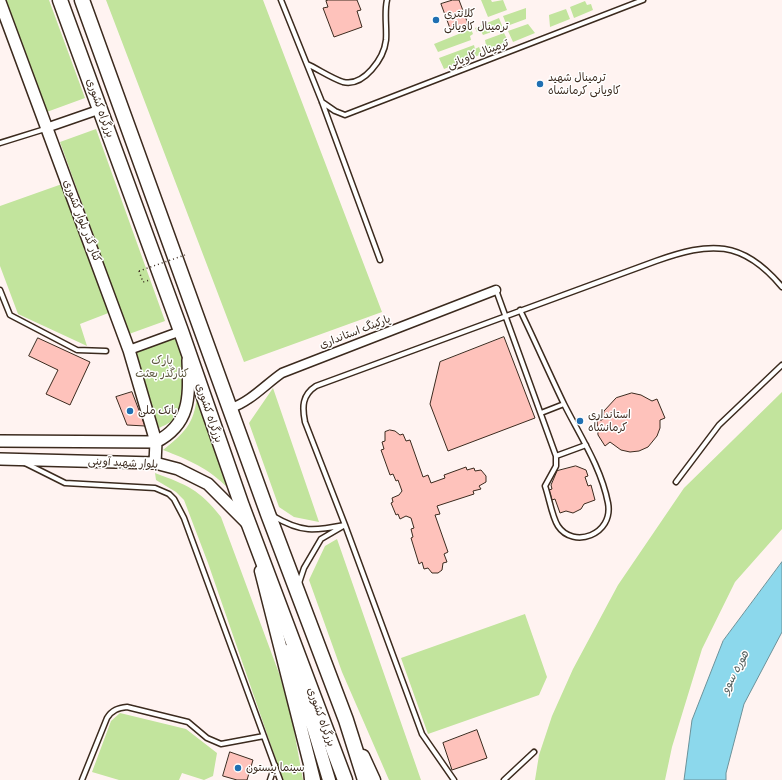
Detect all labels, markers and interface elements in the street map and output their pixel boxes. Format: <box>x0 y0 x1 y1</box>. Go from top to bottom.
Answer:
place label: کلانتری ترمینال کاویانی <box>444 7 508 33</box>
marker: کلانتری ترمینال کاویانی <box>431 15 441 25</box>
street label: ترمینال کاویانی <box>446 36 510 72</box>
place label: ترمینال شهید کاویانی کرمانشاه <box>548 71 620 97</box>
street label: بزرگراه کشوری <box>83 77 117 139</box>
marker: ترمینال شهید کاویانی کرمانشاه <box>535 79 545 89</box>
street label: کنار گذر بلوار کشوری <box>60 178 104 264</box>
street label: پارکینگ استانداری <box>317 312 393 352</box>
park label: پارک کنارگذر بعثت <box>135 354 189 380</box>
street label: بزرگراه کشوری <box>193 382 225 444</box>
place label: بانک ملی <box>138 404 177 418</box>
marker: بانک ملی <box>125 406 135 416</box>
place label: استانداری کرمانشاه <box>588 408 631 434</box>
marker: استانداری کرمانشاه <box>575 416 585 426</box>
street label: بلوار شهید آوینی <box>88 455 158 471</box>
water label: هوره سوو <box>718 648 752 696</box>
street label: بزرگراه کشوری <box>304 686 338 748</box>
place label: سینما بیستون <box>246 761 305 775</box>
marker: سینما بیستون <box>233 763 243 773</box>

